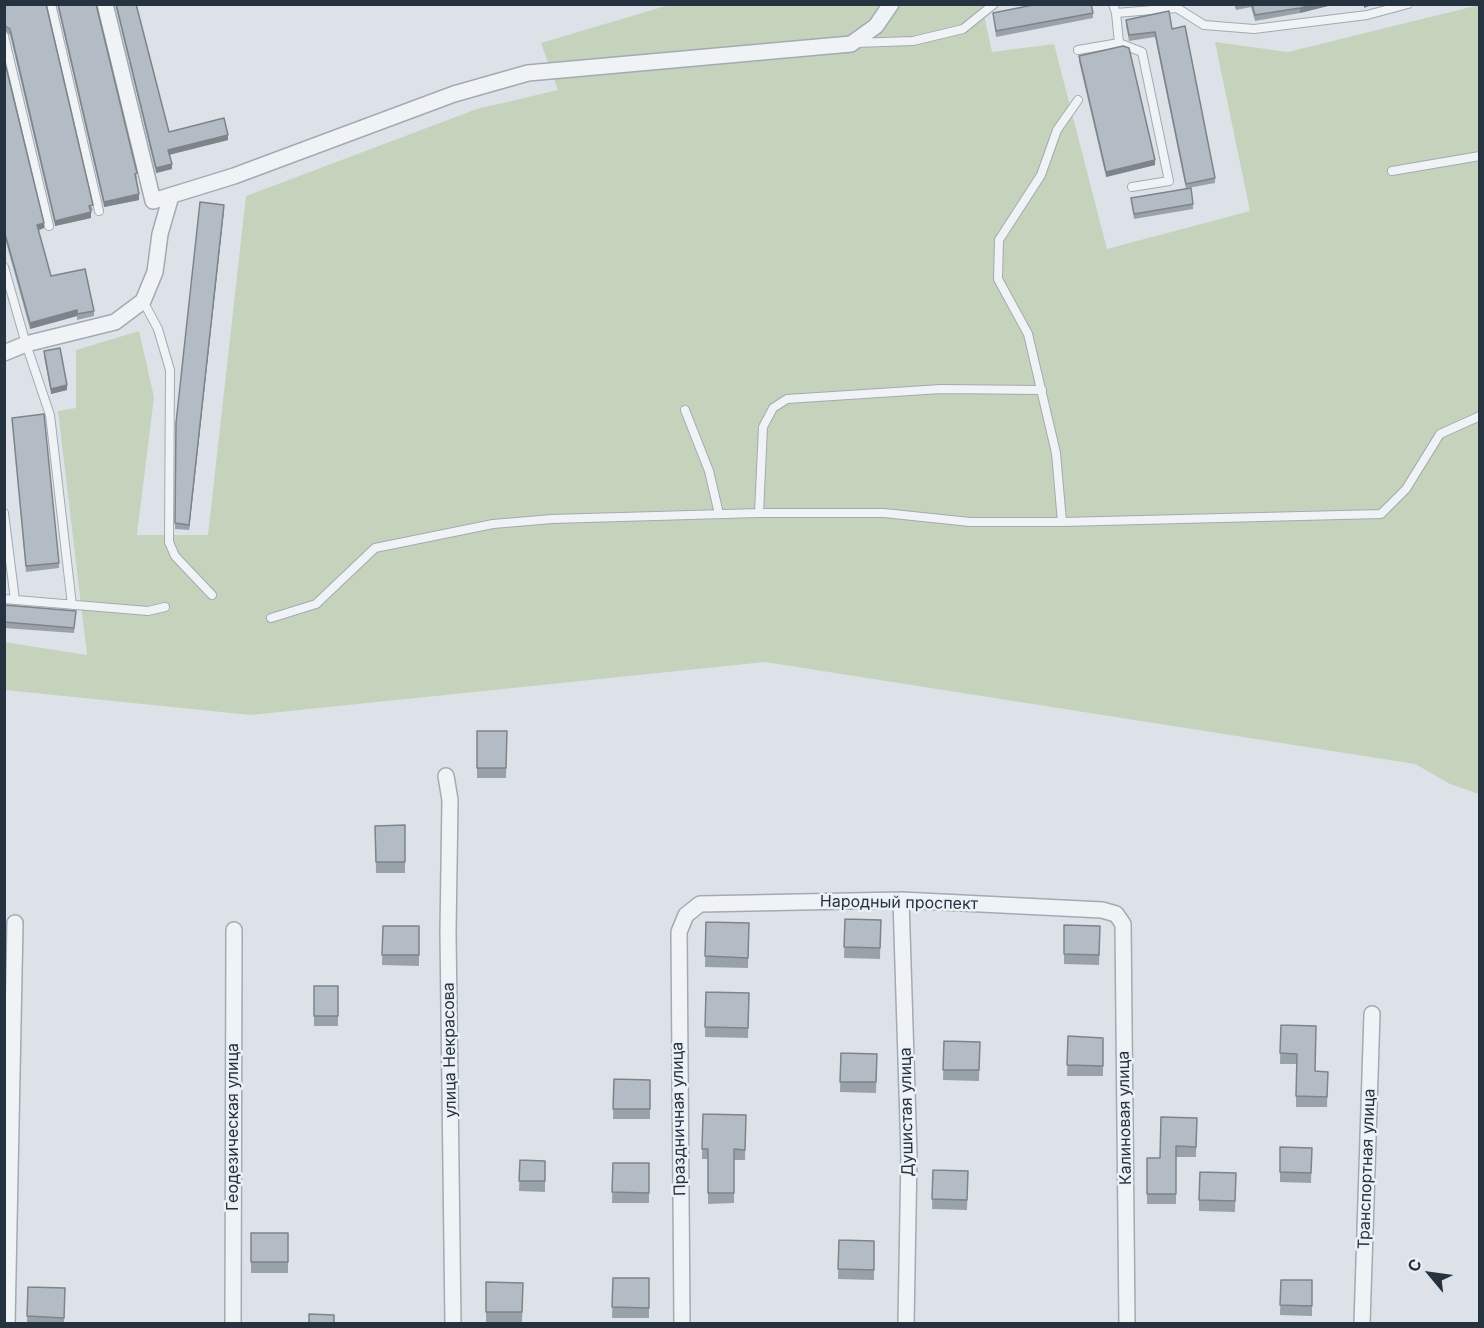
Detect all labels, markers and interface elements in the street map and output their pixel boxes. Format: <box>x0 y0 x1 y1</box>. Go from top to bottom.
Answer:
street label: Народный проспект <box>820 892 978 914</box>
street label: улица Некрасова <box>439 982 461 1118</box>
street label: Праздничная улица <box>668 1042 690 1196</box>
street label: Геодезическая улица <box>223 1043 243 1211</box>
street label: Душистая улица <box>896 1047 918 1177</box>
street label: Калиновая улица <box>1114 1051 1136 1185</box>
street label: Транспортная улица <box>1355 1088 1379 1250</box>
north arrow <box>1400 1244 1460 1304</box>
text: С <box>1403 1255 1426 1275</box>

